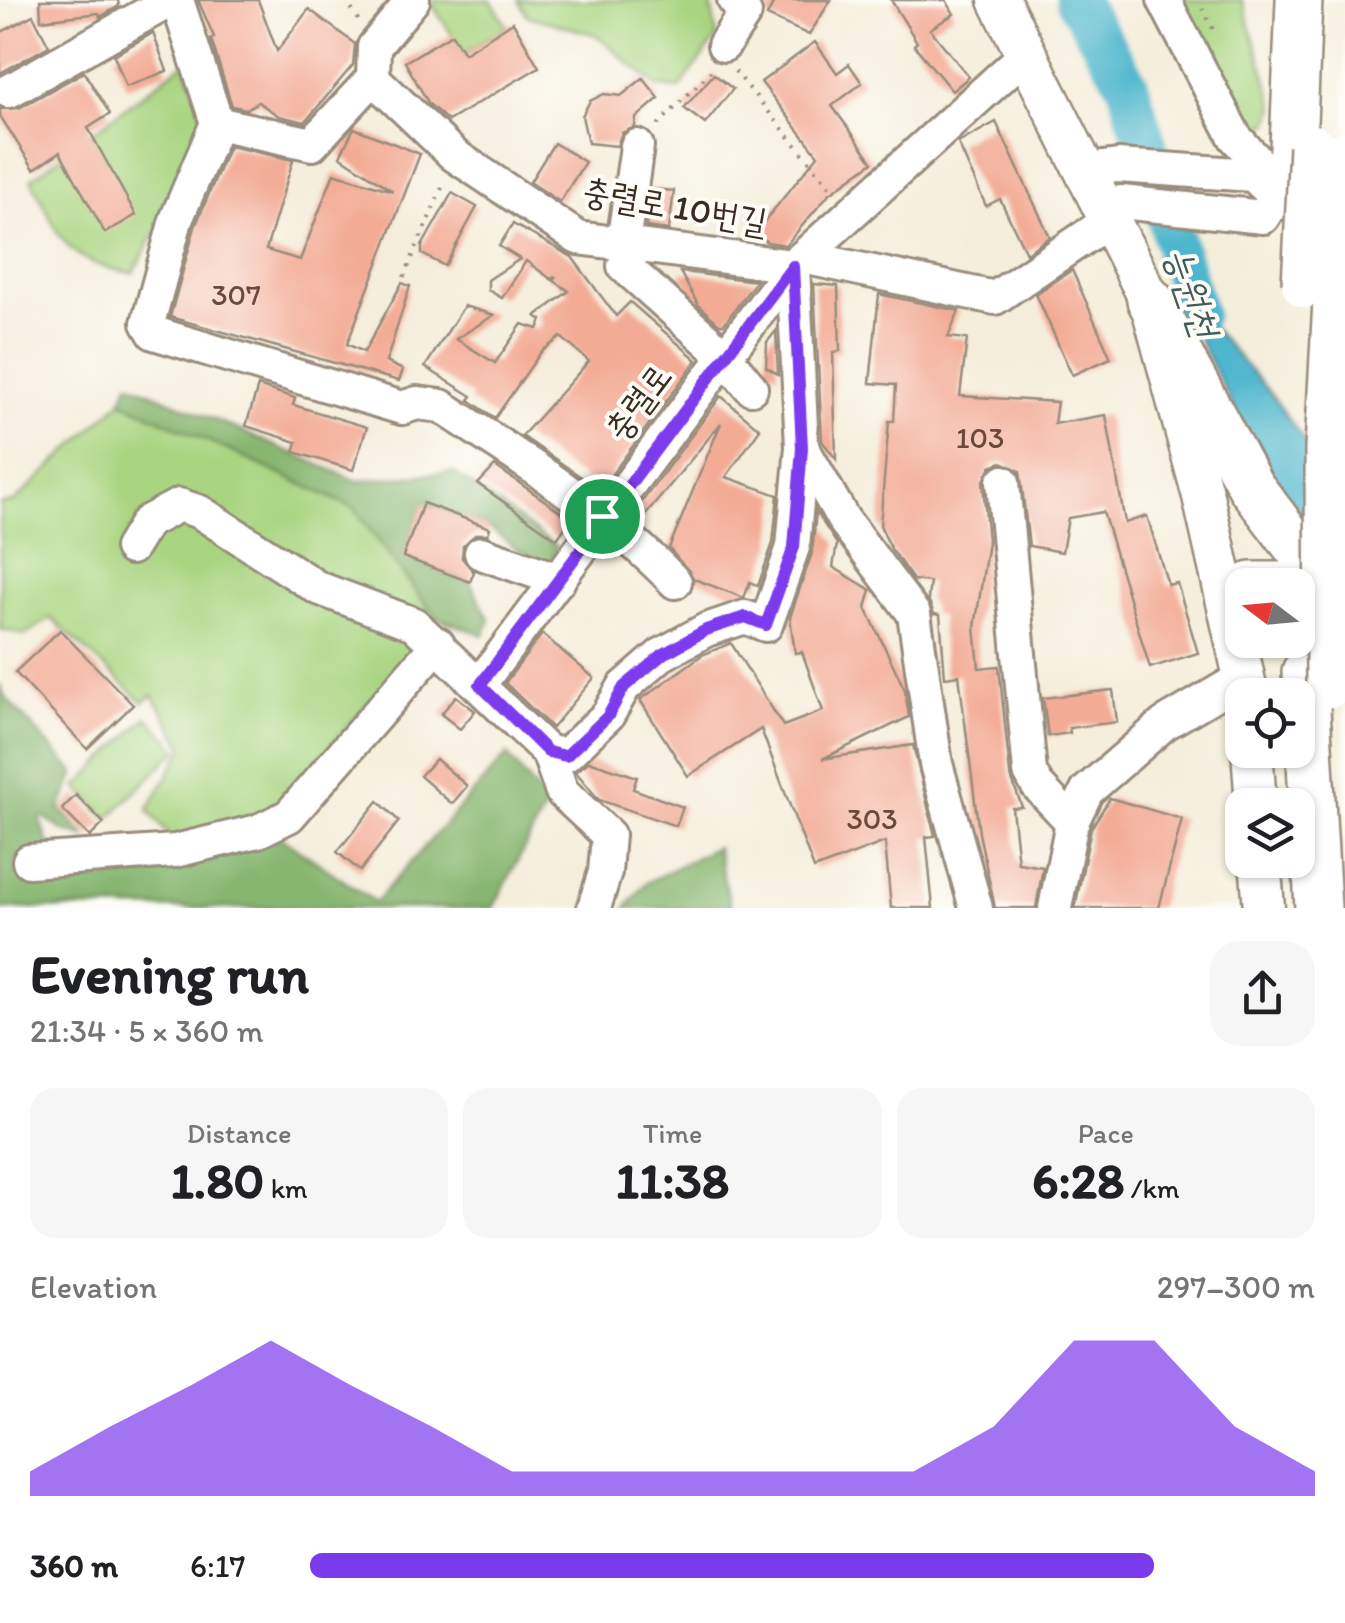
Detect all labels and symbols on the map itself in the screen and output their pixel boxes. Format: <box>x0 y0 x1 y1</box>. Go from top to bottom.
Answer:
street label: 충렬로 10번길 <box>580 169 770 243</box>
water label: 능원천 <box>1155 241 1230 346</box>
house number: 307 <box>211 276 261 313</box>
street label: 충렬로 <box>596 356 680 448</box>
house number: 103 <box>956 419 1004 456</box>
pin <box>560 474 645 559</box>
north arrow <box>1225 568 1315 658</box>
house number: 303 <box>846 800 898 837</box>

